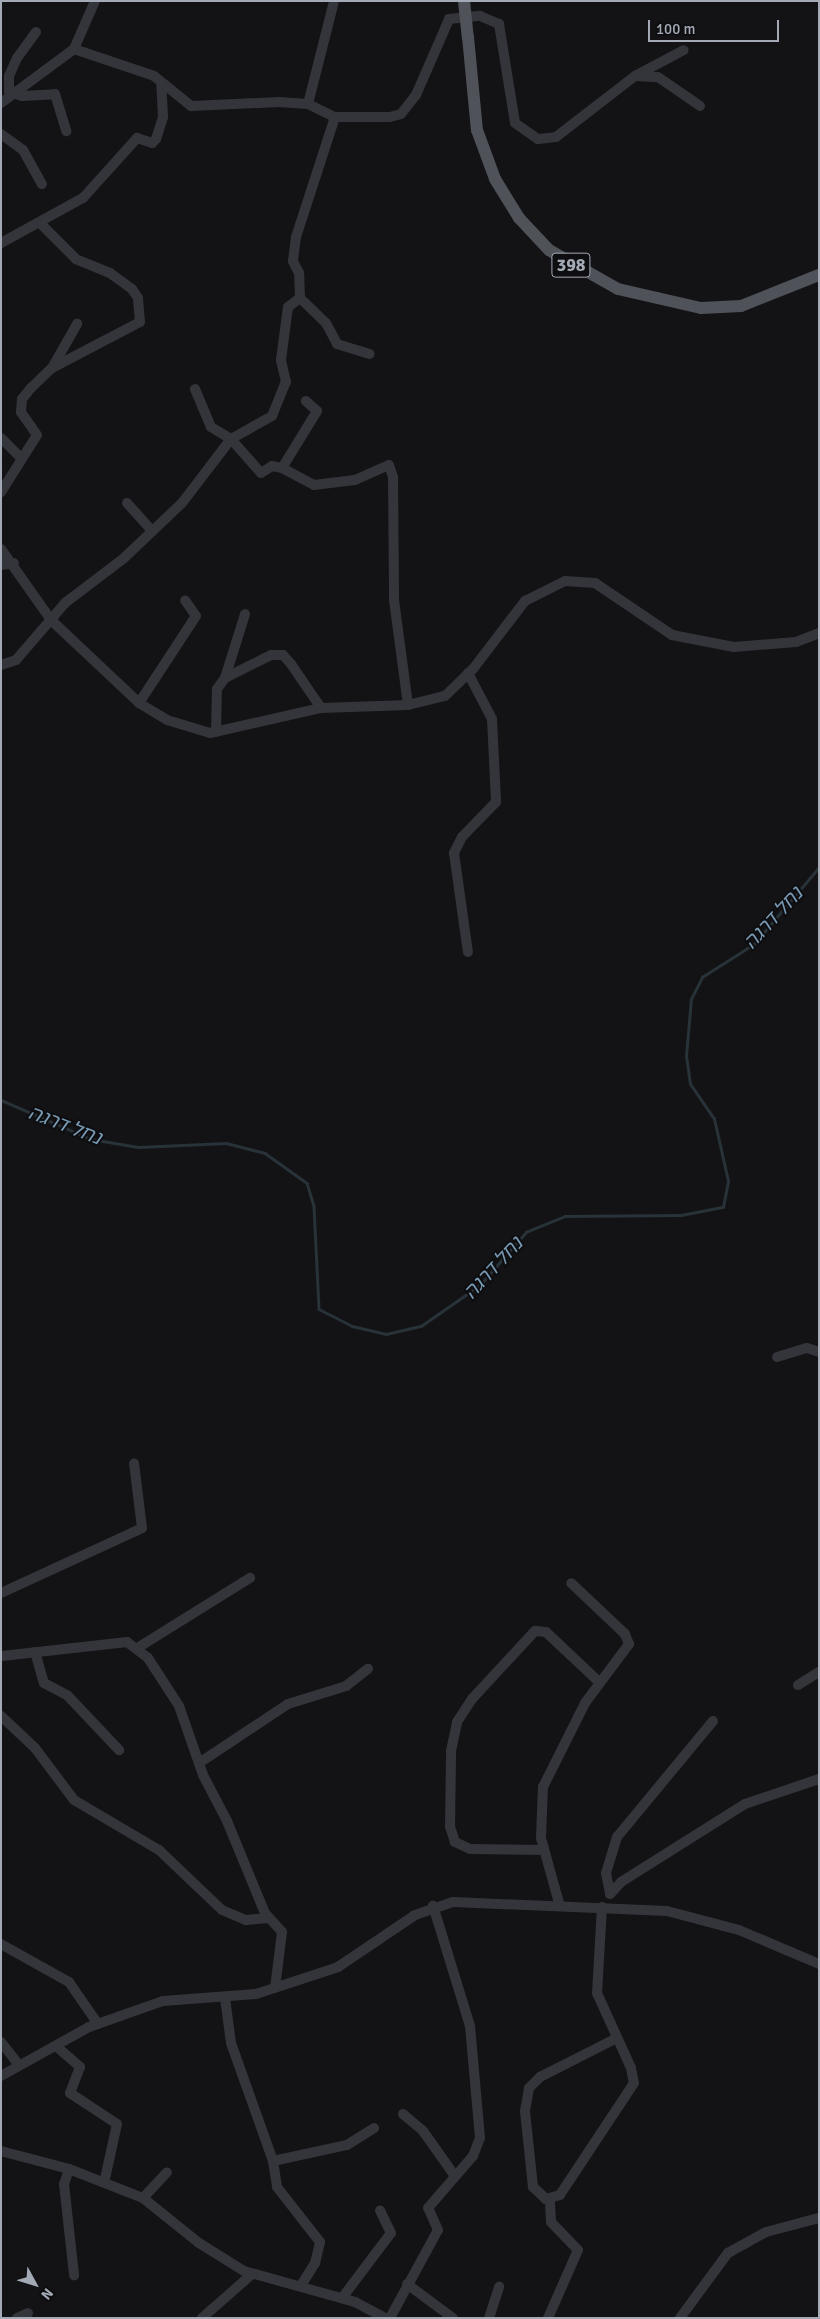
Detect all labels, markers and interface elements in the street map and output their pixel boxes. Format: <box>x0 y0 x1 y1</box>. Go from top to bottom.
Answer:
scale bar <box>650 10 781 42</box>
text: 100 m <box>656 20 696 38</box>
road number: 398 <box>551 250 591 280</box>
water label: נחל דרגה <box>738 882 808 954</box>
water label: נחל דרגה <box>25 1100 105 1150</box>
water label: נחל דרגה <box>458 1232 528 1304</box>
north arrow <box>10 2259 60 2309</box>
text: N <box>37 2285 57 2303</box>

